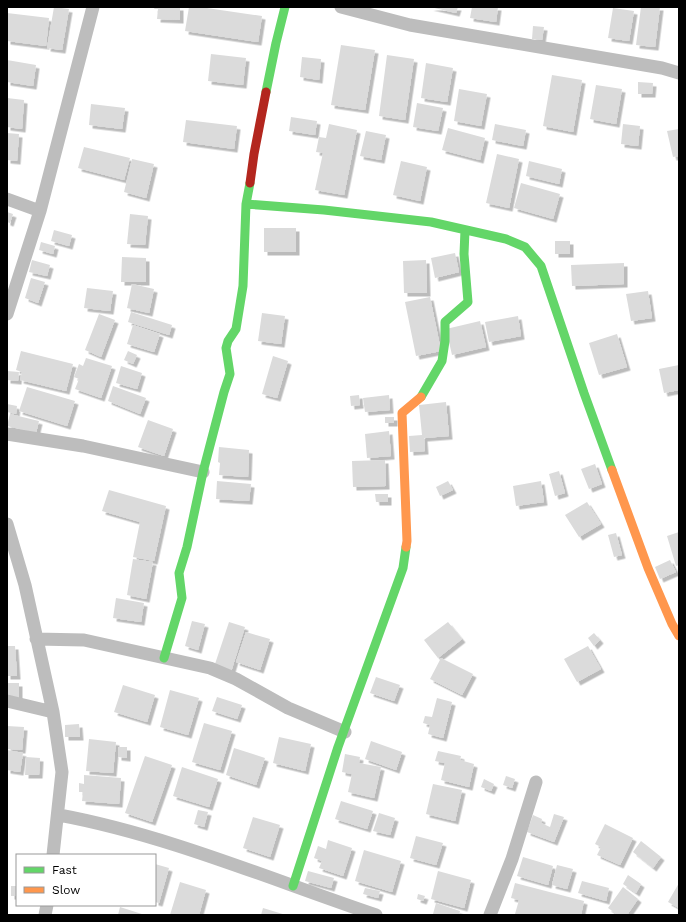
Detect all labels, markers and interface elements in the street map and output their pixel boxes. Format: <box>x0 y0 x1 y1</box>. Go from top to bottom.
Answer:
legend <box>16 854 156 906</box>
text: Fast <box>52 863 77 877</box>
text: Slow <box>52 883 80 897</box>

